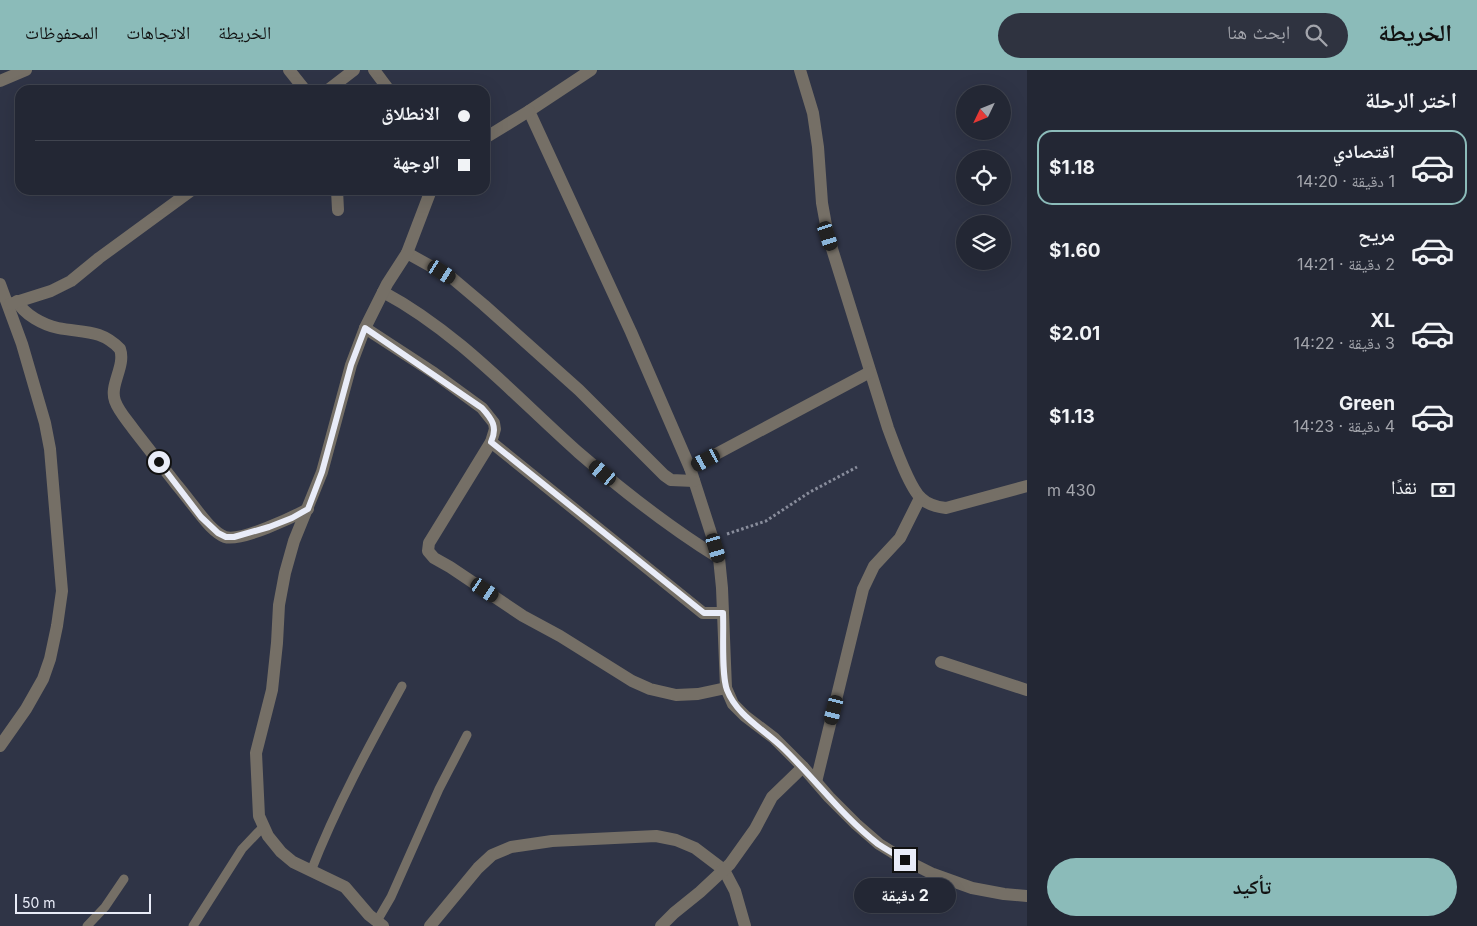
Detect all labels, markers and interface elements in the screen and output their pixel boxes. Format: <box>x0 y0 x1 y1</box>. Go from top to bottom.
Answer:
search box <box>998 13 1348 58</box>
text: الخريطة <box>1378 18 1452 47</box>
text: ابحث هنا <box>1227 21 1290 44</box>
icon: search <box>1302 21 1330 49</box>
text: المحفوظات <box>25 22 98 43</box>
text: الاتجاهات <box>126 22 190 43</box>
text: الخريطة <box>218 22 271 43</box>
north arrow <box>956 85 1011 140</box>
map controls <box>956 85 1011 270</box>
text: اختر الرحلة <box>1365 87 1457 113</box>
text: الانطلاق <box>381 102 440 125</box>
text: اقتصادي <box>1333 140 1395 163</box>
icon: car <box>1410 145 1455 190</box>
button: locate <box>956 150 1011 205</box>
text: الوجهة <box>392 151 440 174</box>
text: $1.18 <box>1049 156 1095 179</box>
text: 1 دقيقة · 14:20 <box>1297 171 1395 191</box>
button: layers <box>956 215 1011 270</box>
car <box>816 219 839 253</box>
text: مريح <box>1358 223 1395 246</box>
icon: car <box>1410 228 1455 273</box>
text: $1.60 <box>1049 239 1101 262</box>
text: 2 دقيقة · 14:21 <box>1297 254 1395 274</box>
car <box>425 258 458 286</box>
text: XL <box>1370 309 1395 332</box>
icon: car <box>1410 311 1455 356</box>
text: $2.01 <box>1049 322 1100 345</box>
text: 3 دقيقة · 14:22 <box>1294 333 1395 353</box>
text: Green <box>1339 392 1395 415</box>
icon: car <box>1410 394 1455 439</box>
text: $1.13 <box>1049 405 1095 428</box>
text: 4 دقيقة · 14:23 <box>1293 416 1395 436</box>
car <box>689 446 722 474</box>
route start <box>148 451 170 473</box>
car <box>586 458 619 488</box>
text: نقدًا <box>1391 476 1417 499</box>
icon: cash <box>1429 476 1457 504</box>
text: 430 m <box>1047 480 1096 500</box>
car <box>704 531 727 565</box>
car <box>468 575 501 605</box>
car <box>823 694 844 726</box>
route end <box>894 849 916 871</box>
button: تأكيد <box>1047 858 1457 916</box>
callout: 2 دقيقة <box>854 878 956 912</box>
text: 2 دقيقة <box>881 885 929 905</box>
scale bar <box>15 891 151 914</box>
text: 50 m <box>22 894 56 911</box>

